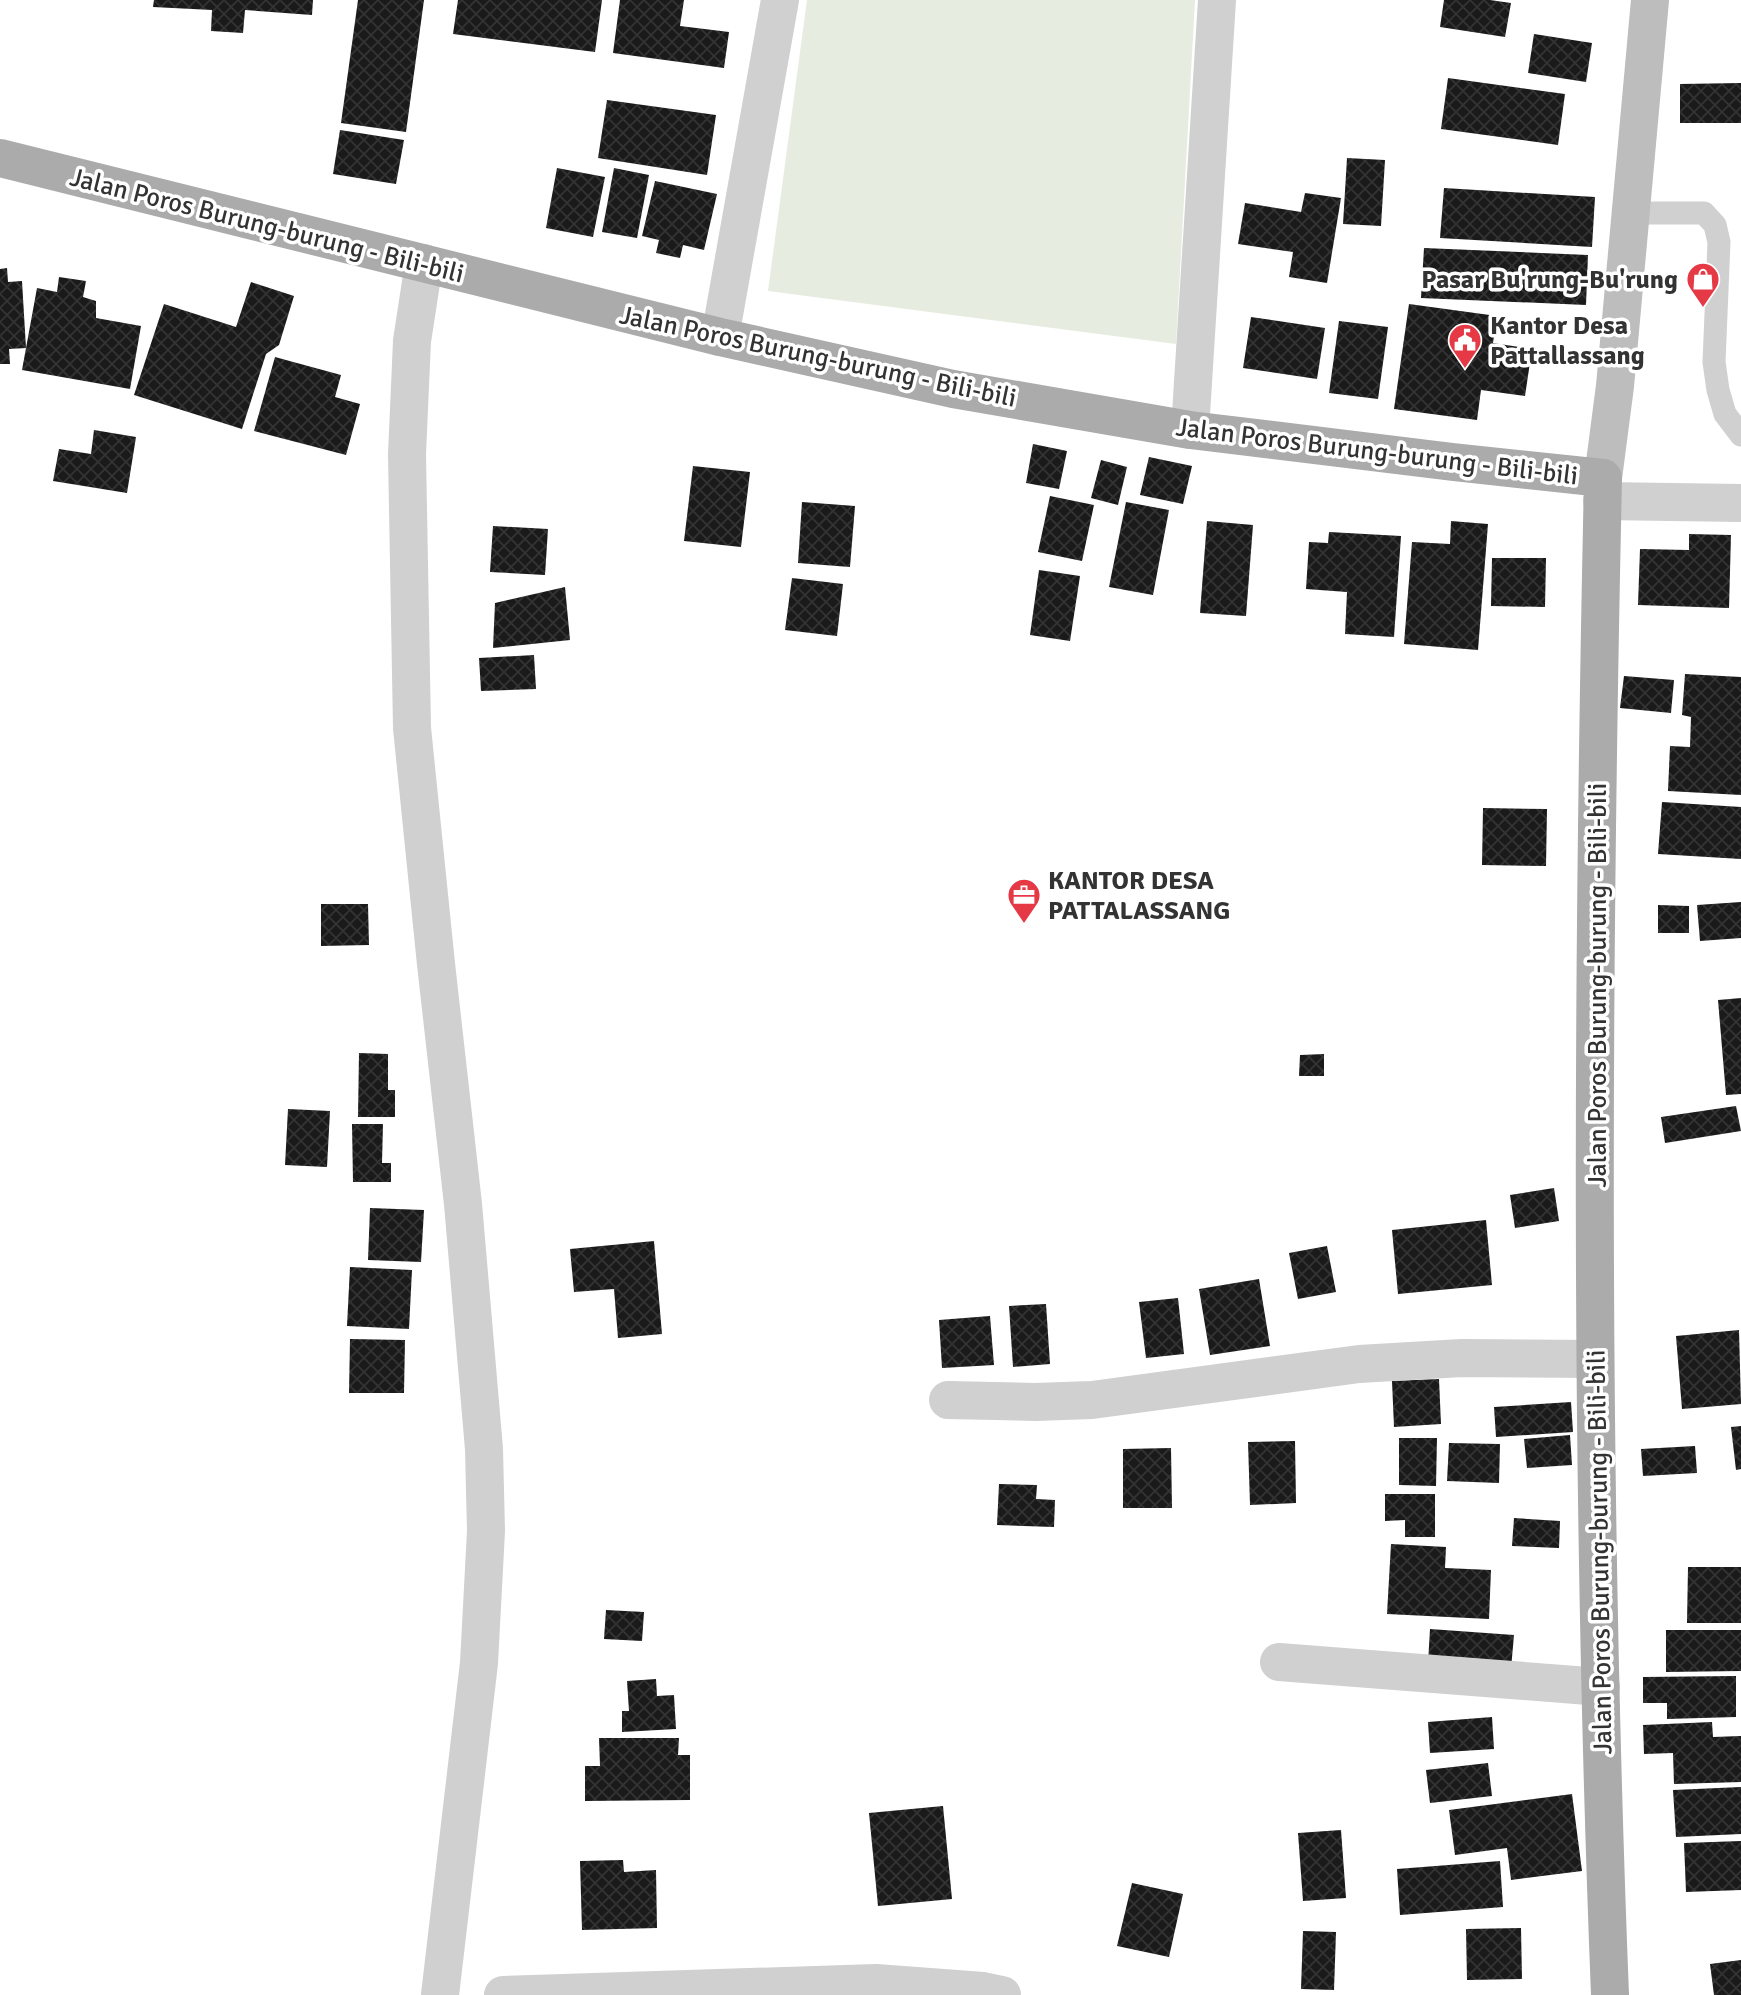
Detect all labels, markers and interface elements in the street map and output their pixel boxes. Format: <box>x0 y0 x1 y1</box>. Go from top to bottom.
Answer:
street label: Jalan Poros Burung-burung - Bili-bili <box>66 161 467 290</box>
shop icon: Pasar Bu'rung-Bu'rung <box>1684 260 1722 309</box>
place label: Pasar Bu'rung-Bu'rung <box>1421 264 1678 296</box>
street label: Jalan Poros Burung-burung - Bili-bili <box>616 299 1019 415</box>
place label: Kantor Desa Pattallassang <box>1490 310 1645 372</box>
public building icon: Kantor Desa Pattallassang <box>1446 321 1484 370</box>
street label: Jalan Poros Burung-burung - Bili-bili <box>1174 411 1580 493</box>
street label: Jalan Poros Burung-burung - Bili-bili <box>1582 783 1614 1187</box>
place label: KANTOR DESA PATTALASSANG <box>1048 865 1230 927</box>
office icon: KANTOR DESA PATTALASSANG <box>1005 876 1043 925</box>
street label: Jalan Poros Burung-burung - Bili-bili <box>1580 1349 1620 1755</box>

